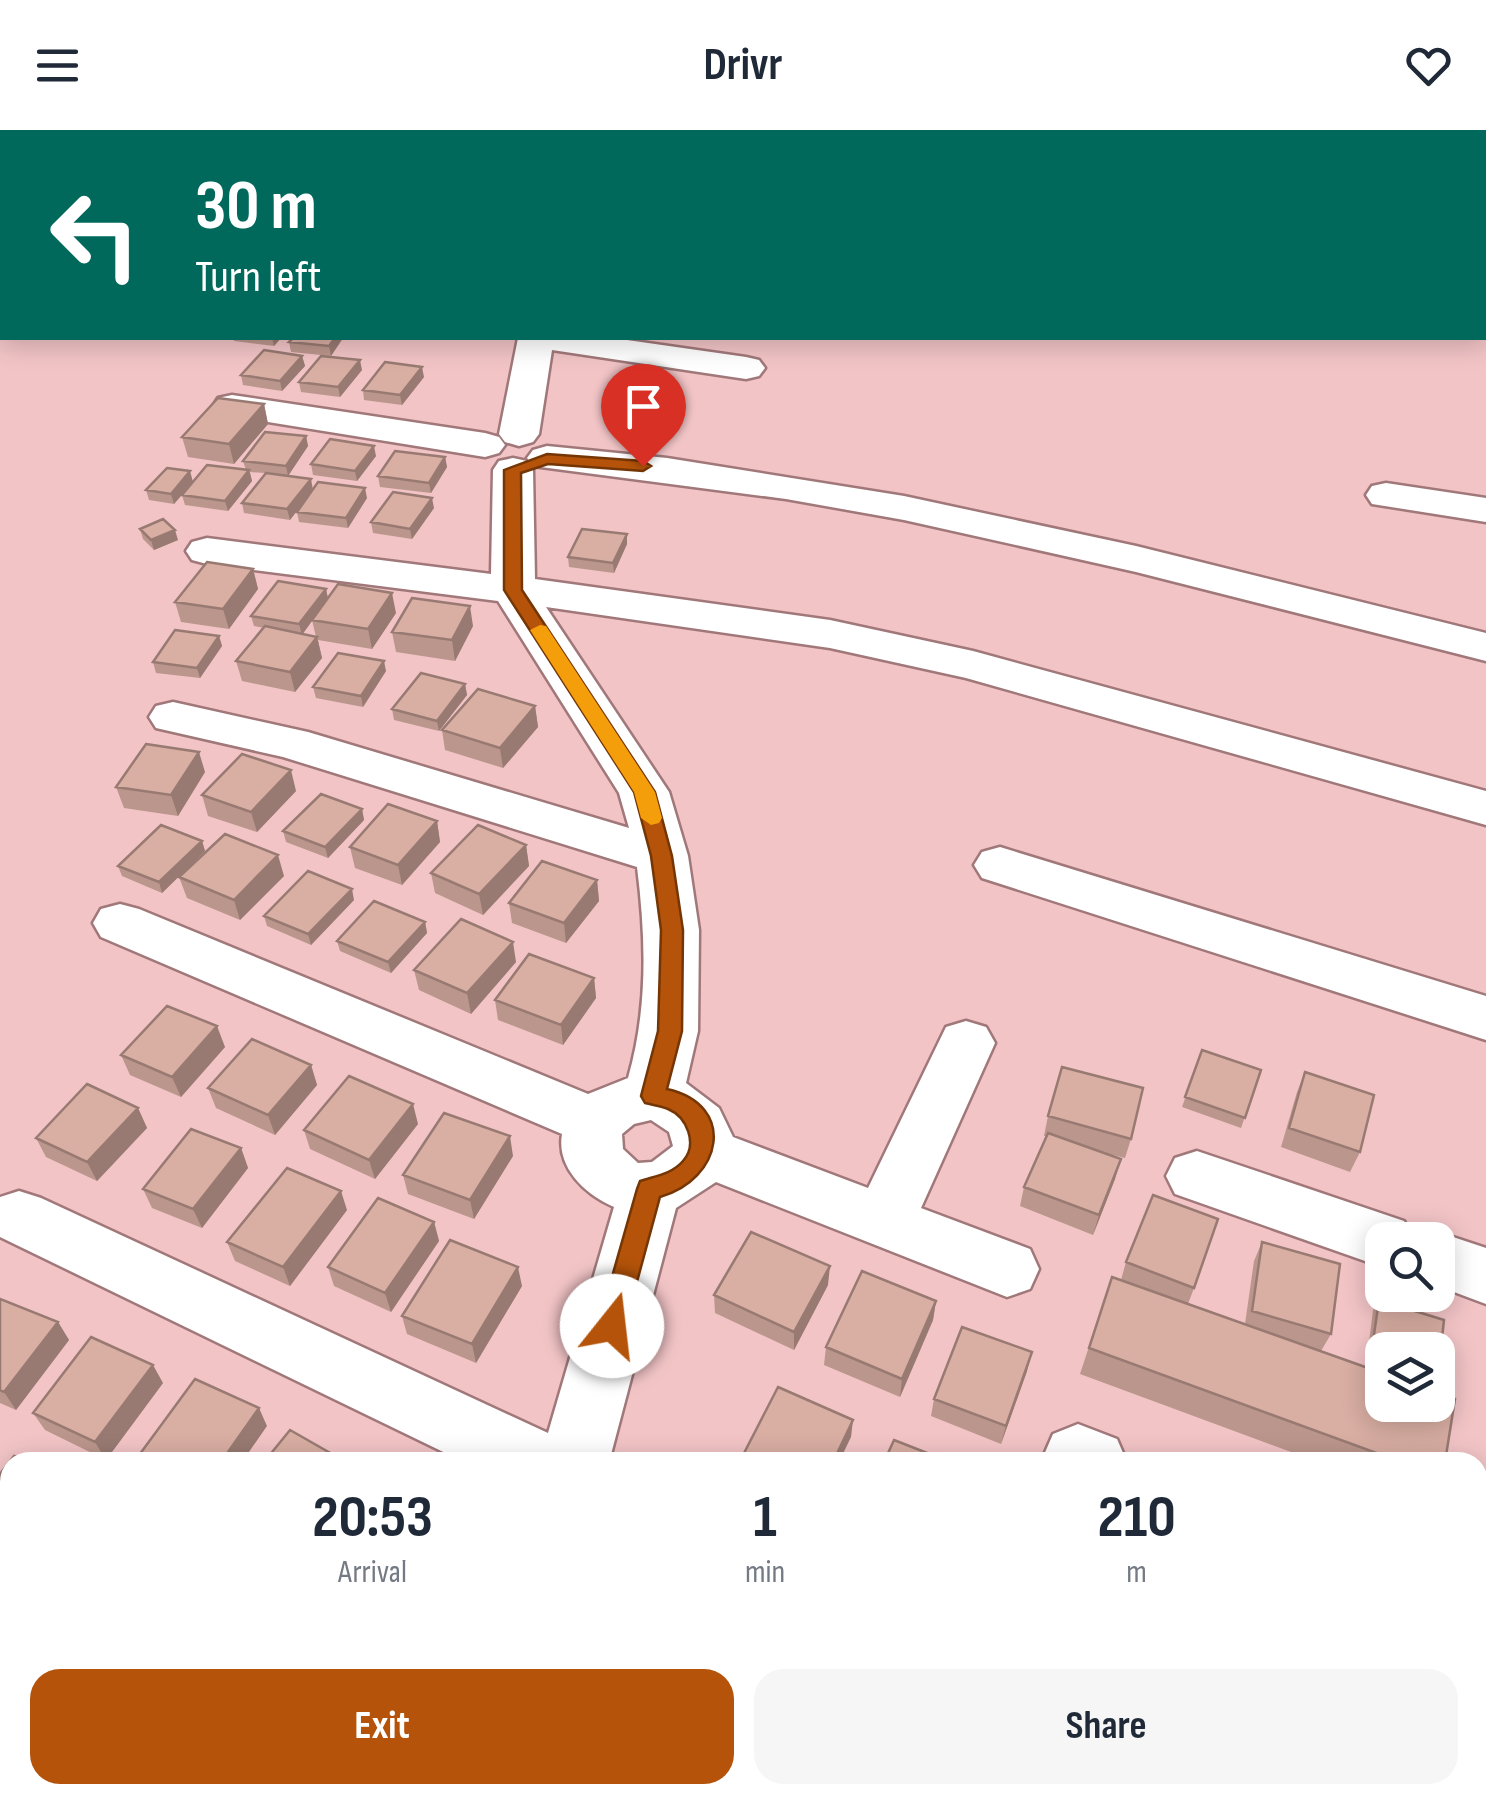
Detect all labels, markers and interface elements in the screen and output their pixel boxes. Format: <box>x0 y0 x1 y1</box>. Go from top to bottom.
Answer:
icon: menu <box>30 38 85 93</box>
text: Drivr <box>703 38 783 93</box>
icon: heart <box>1401 38 1456 93</box>
text: 30 m <box>195 165 317 249</box>
icon: left <box>30 170 160 300</box>
text: Turn left <box>195 250 321 305</box>
pin <box>601 364 686 467</box>
icon: arrive <box>616 379 671 434</box>
map controls <box>1365 1222 1455 1422</box>
button: search <box>1365 1222 1455 1312</box>
position arrow <box>560 1274 664 1378</box>
button: layers <box>1365 1332 1455 1422</box>
text: 20:53 <box>312 1482 433 1554</box>
text: 1 <box>753 1482 777 1554</box>
text: 210 <box>1097 1482 1176 1554</box>
text: Arrival <box>338 1553 407 1592</box>
text: min <box>745 1553 785 1592</box>
text: m <box>1126 1553 1147 1592</box>
button: Exit <box>30 1669 734 1784</box>
button: Share <box>754 1669 1458 1784</box>

